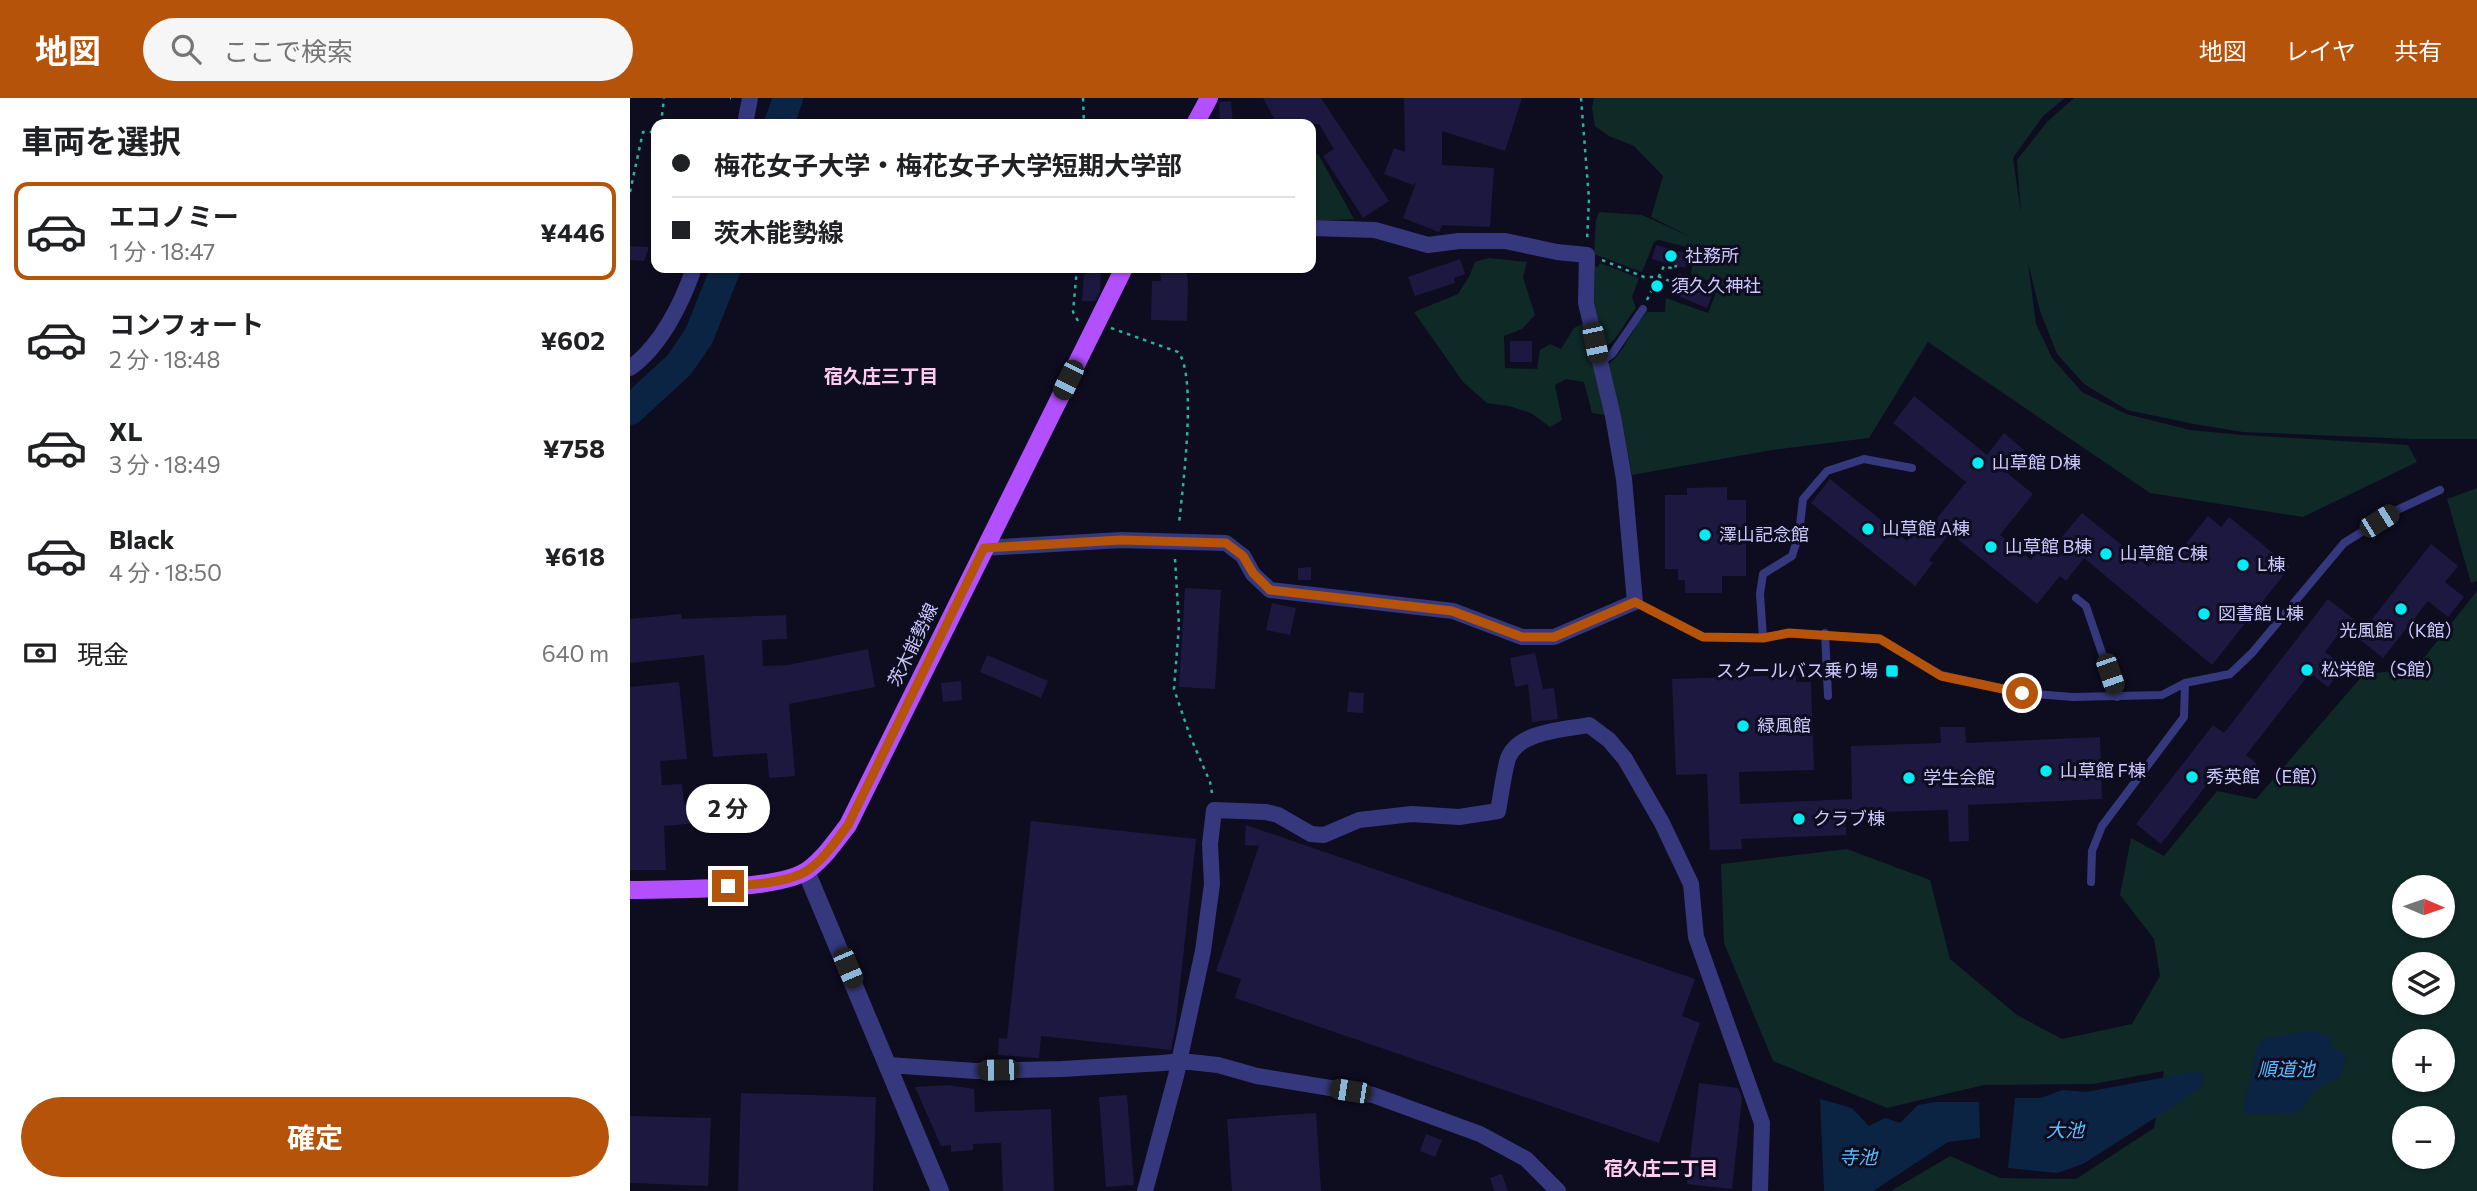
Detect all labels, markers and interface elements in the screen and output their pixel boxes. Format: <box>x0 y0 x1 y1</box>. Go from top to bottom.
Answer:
search box <box>143 18 633 81</box>
text: 地図 <box>35 29 101 70</box>
icon: search <box>167 30 205 68</box>
text: ここで検索 <box>223 35 353 66</box>
text: 地図 <box>2199 36 2247 65</box>
text: レイヤ <box>2285 36 2356 65</box>
text: 共有 <box>2394 36 2442 65</box>
text: 車両を選択 <box>21 120 181 160</box>
text: 梅花女子大学・梅花女子大学短期大学部 <box>714 149 1182 180</box>
icon: car <box>25 200 88 263</box>
text: エコノミー <box>109 200 239 231</box>
text: ¥446 <box>540 216 605 247</box>
text: 茨木能勢線 <box>714 216 844 247</box>
text: 1 分 · 18:47 <box>109 237 215 265</box>
place label: 社務所 <box>1685 244 1739 266</box>
marker: 社務所 <box>1663 248 1679 264</box>
place label: 須久久神社 <box>1671 274 1761 296</box>
marker: 須久久神社 <box>1649 278 1665 294</box>
icon: car <box>25 308 88 371</box>
text: コンフォート <box>109 308 264 339</box>
car <box>1581 320 1610 366</box>
text: ¥602 <box>540 324 605 355</box>
text: 2 分 · 18:48 <box>109 345 220 373</box>
car <box>1050 357 1087 403</box>
district label: 宿久庄三丁目 <box>824 364 938 387</box>
text: XL <box>109 415 143 446</box>
icon: car <box>25 416 88 479</box>
text: ¥758 <box>543 432 605 463</box>
text: 3 分 · 18:49 <box>109 450 221 478</box>
place label: 山草館 D棟 <box>1992 451 2081 473</box>
marker: 山草館 D棟 <box>1970 455 1986 471</box>
car <box>2356 501 2403 541</box>
place label: 山草館 A棟 <box>1882 517 1970 539</box>
marker: 山草館 A棟 <box>1860 521 1876 537</box>
text: Black <box>109 523 175 554</box>
place label: 澤山記念館 <box>1719 523 1809 545</box>
icon: car <box>25 524 88 587</box>
marker: 澤山記念館 <box>1697 527 1713 543</box>
place label: 山草館 B棟 <box>2005 535 2092 557</box>
marker: 山草館 B棟 <box>1983 539 1999 555</box>
text: ¥618 <box>544 540 605 571</box>
place label: 山草館 C棟 <box>2120 542 2208 564</box>
marker: 山草館 C棟 <box>2098 546 2114 562</box>
place label: L棟 <box>2257 553 2285 575</box>
marker: L棟 <box>2235 557 2251 573</box>
text: 4 分 · 18:50 <box>109 558 222 586</box>
street label: 茨木能勢線 <box>882 599 942 690</box>
marker: 光風館 （K館） <box>2393 601 2409 617</box>
place label: 図書館 L棟 <box>2218 602 2304 624</box>
marker: 図書館 L棟 <box>2196 606 2212 622</box>
place label: 光風館 （K館） <box>2339 619 2463 641</box>
icon: cash <box>21 634 59 672</box>
text: 現金 <box>77 638 129 669</box>
text: 640 m <box>542 639 609 667</box>
car <box>2094 651 2127 697</box>
place label: 松栄館 （S館） <box>2321 658 2443 680</box>
place label: スクールバス乗り場 <box>1716 659 1878 681</box>
marker: 松栄館 （S館） <box>2299 662 2315 678</box>
marker: スクールバス乗り場 <box>1884 663 1900 679</box>
route start <box>2006 677 2038 709</box>
place label: 緑風館 <box>1757 714 1811 736</box>
marker: 緑風館 <box>1735 718 1751 734</box>
place label: 山草館 F棟 <box>2060 759 2146 781</box>
marker: 山草館 F棟 <box>2038 763 2054 779</box>
place label: 秀英館 （E館） <box>2206 765 2328 787</box>
place label: 学生会館 <box>1923 766 1995 788</box>
marker: 秀英館 （E館） <box>2184 769 2200 785</box>
marker: 学生会館 <box>1901 770 1917 786</box>
callout: 2 分 <box>686 784 770 834</box>
text: 2 分 <box>708 794 748 822</box>
place label: クラブ棟 <box>1813 807 1885 829</box>
marker: クラブ棟 <box>1791 811 1807 827</box>
route end <box>712 870 744 902</box>
north arrow <box>2392 875 2455 938</box>
map controls <box>2392 875 2455 1169</box>
car <box>831 945 866 991</box>
button: layers <box>2392 952 2455 1015</box>
button: + <box>2392 1029 2455 1092</box>
water label: 順道池 <box>2257 1057 2316 1080</box>
car <box>977 1059 1020 1081</box>
car <box>1328 1077 1373 1105</box>
button: 確定 <box>21 1097 609 1177</box>
button: − <box>2392 1106 2455 1169</box>
water label: 大池 <box>2046 1118 2086 1141</box>
water label: 寺池 <box>1839 1145 1879 1168</box>
district label: 宿久庄二丁目 <box>1604 1156 1718 1179</box>

